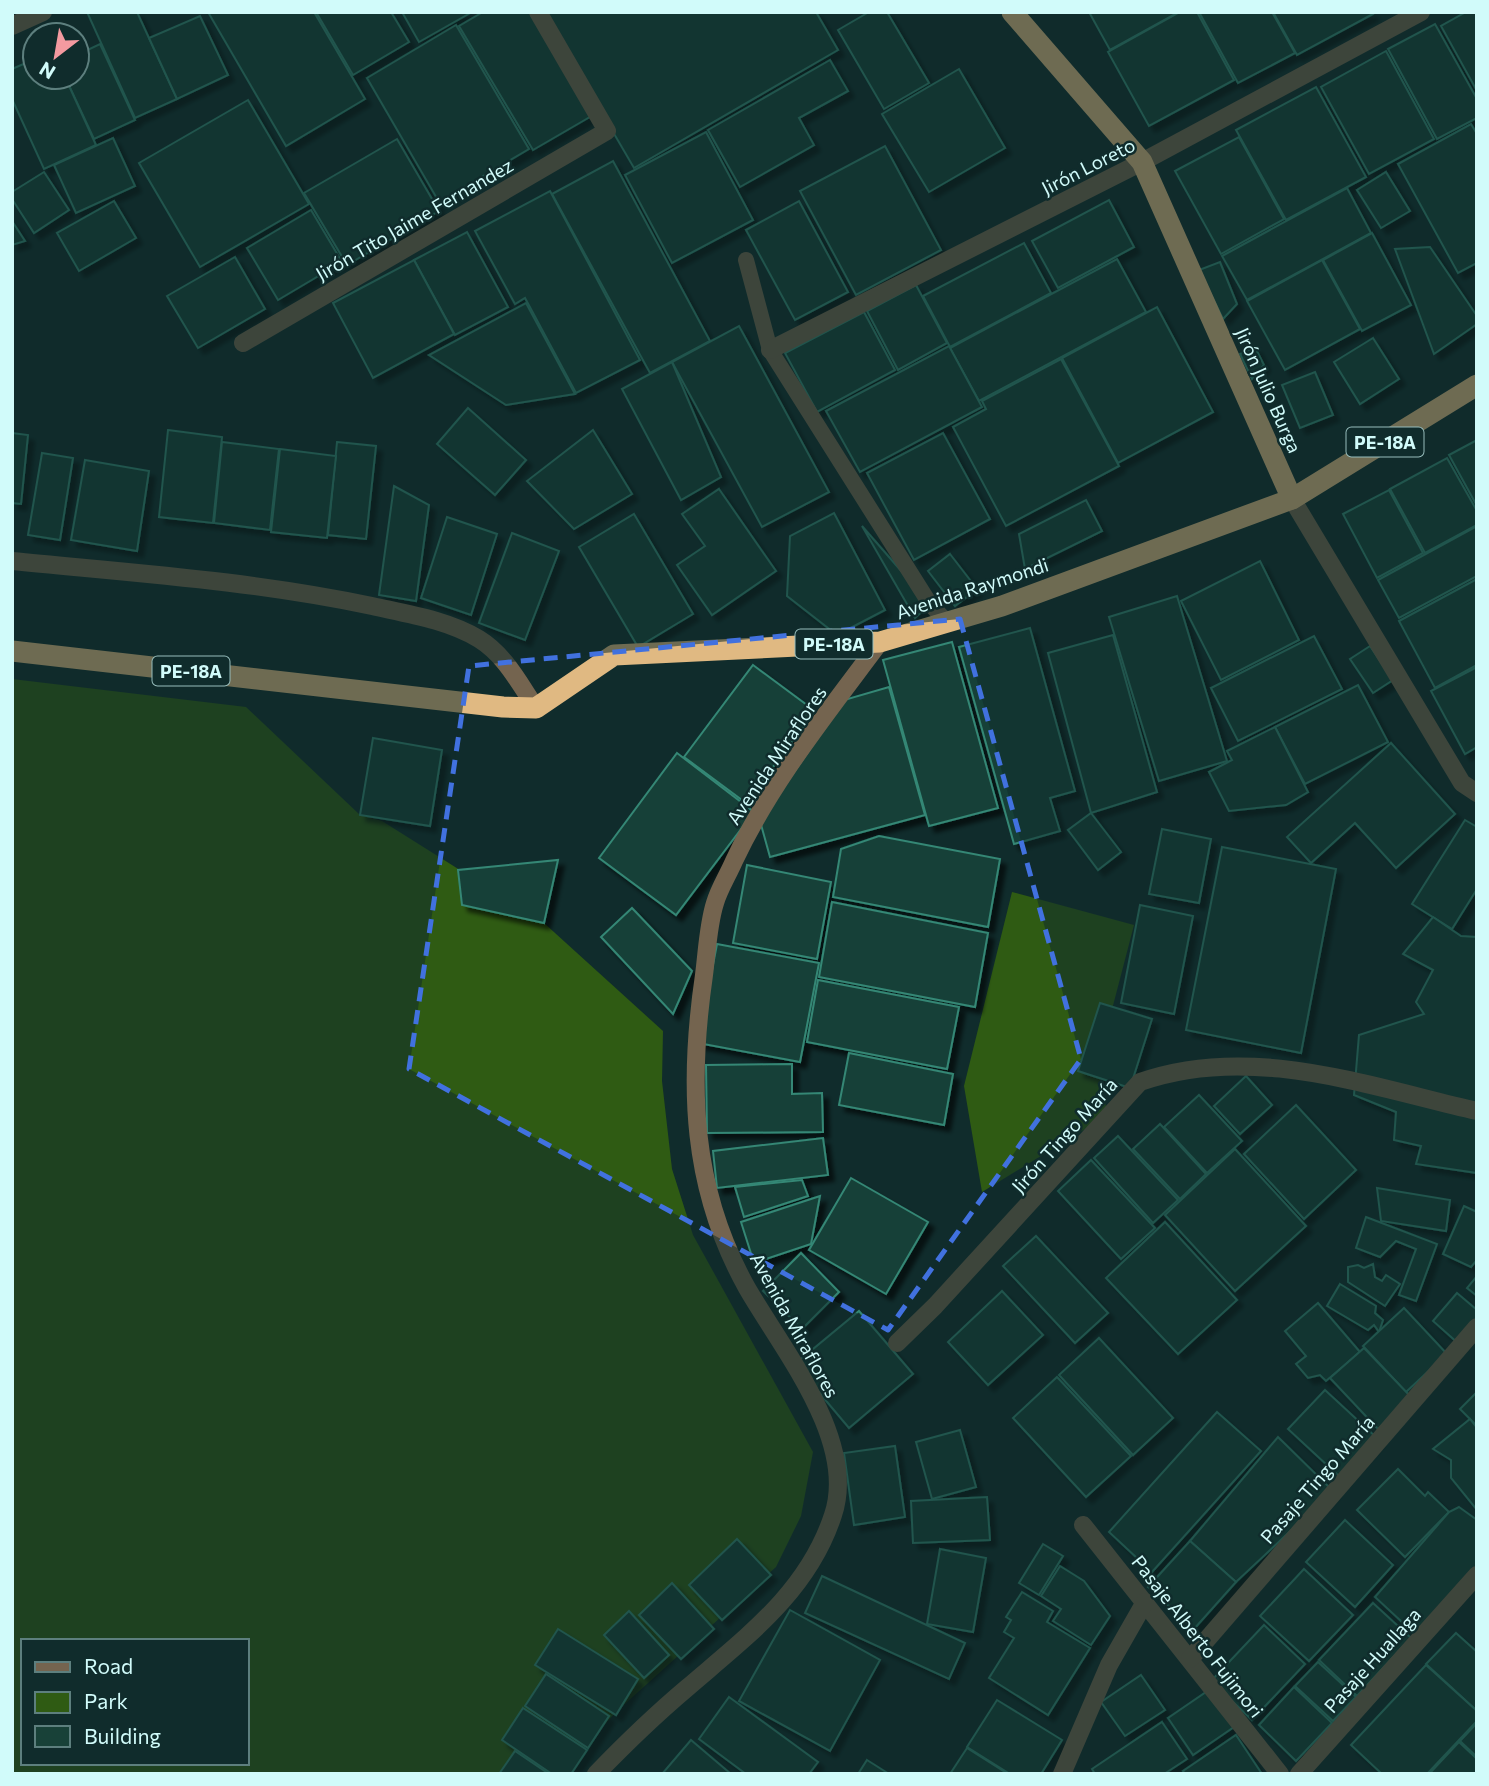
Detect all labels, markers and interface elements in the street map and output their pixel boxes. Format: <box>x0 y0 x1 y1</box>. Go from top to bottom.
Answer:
north arrow <box>21 21 91 91</box>
text: N <box>35 57 59 85</box>
street label: Jirón Loreto <box>1037 133 1139 199</box>
street label: Jirón Tito Jaime Fernandez <box>311 153 517 285</box>
street label: Jirón Julio Burga <box>1231 324 1307 456</box>
road number: PE-18A <box>1346 428 1424 457</box>
street label: Avenida Raymondi <box>893 552 1051 624</box>
road number: PE-18A <box>796 630 872 658</box>
road number: PE-18A <box>152 656 230 686</box>
street label: Avenida Miraflores <box>721 681 831 829</box>
street label: Jirón Tingo María <box>1006 1073 1122 1197</box>
street label: Avenida Miraflores <box>746 1249 844 1401</box>
street label: Pasaje Tingo María <box>1255 1410 1379 1548</box>
street label: Pasaje Alberto Fujimori <box>1127 1550 1269 1722</box>
street label: Pasaje Huallaga <box>1319 1603 1425 1717</box>
legend <box>21 1639 248 1765</box>
text: Road <box>84 1653 133 1678</box>
text: Park <box>84 1688 128 1713</box>
text: Building <box>84 1723 161 1748</box>

